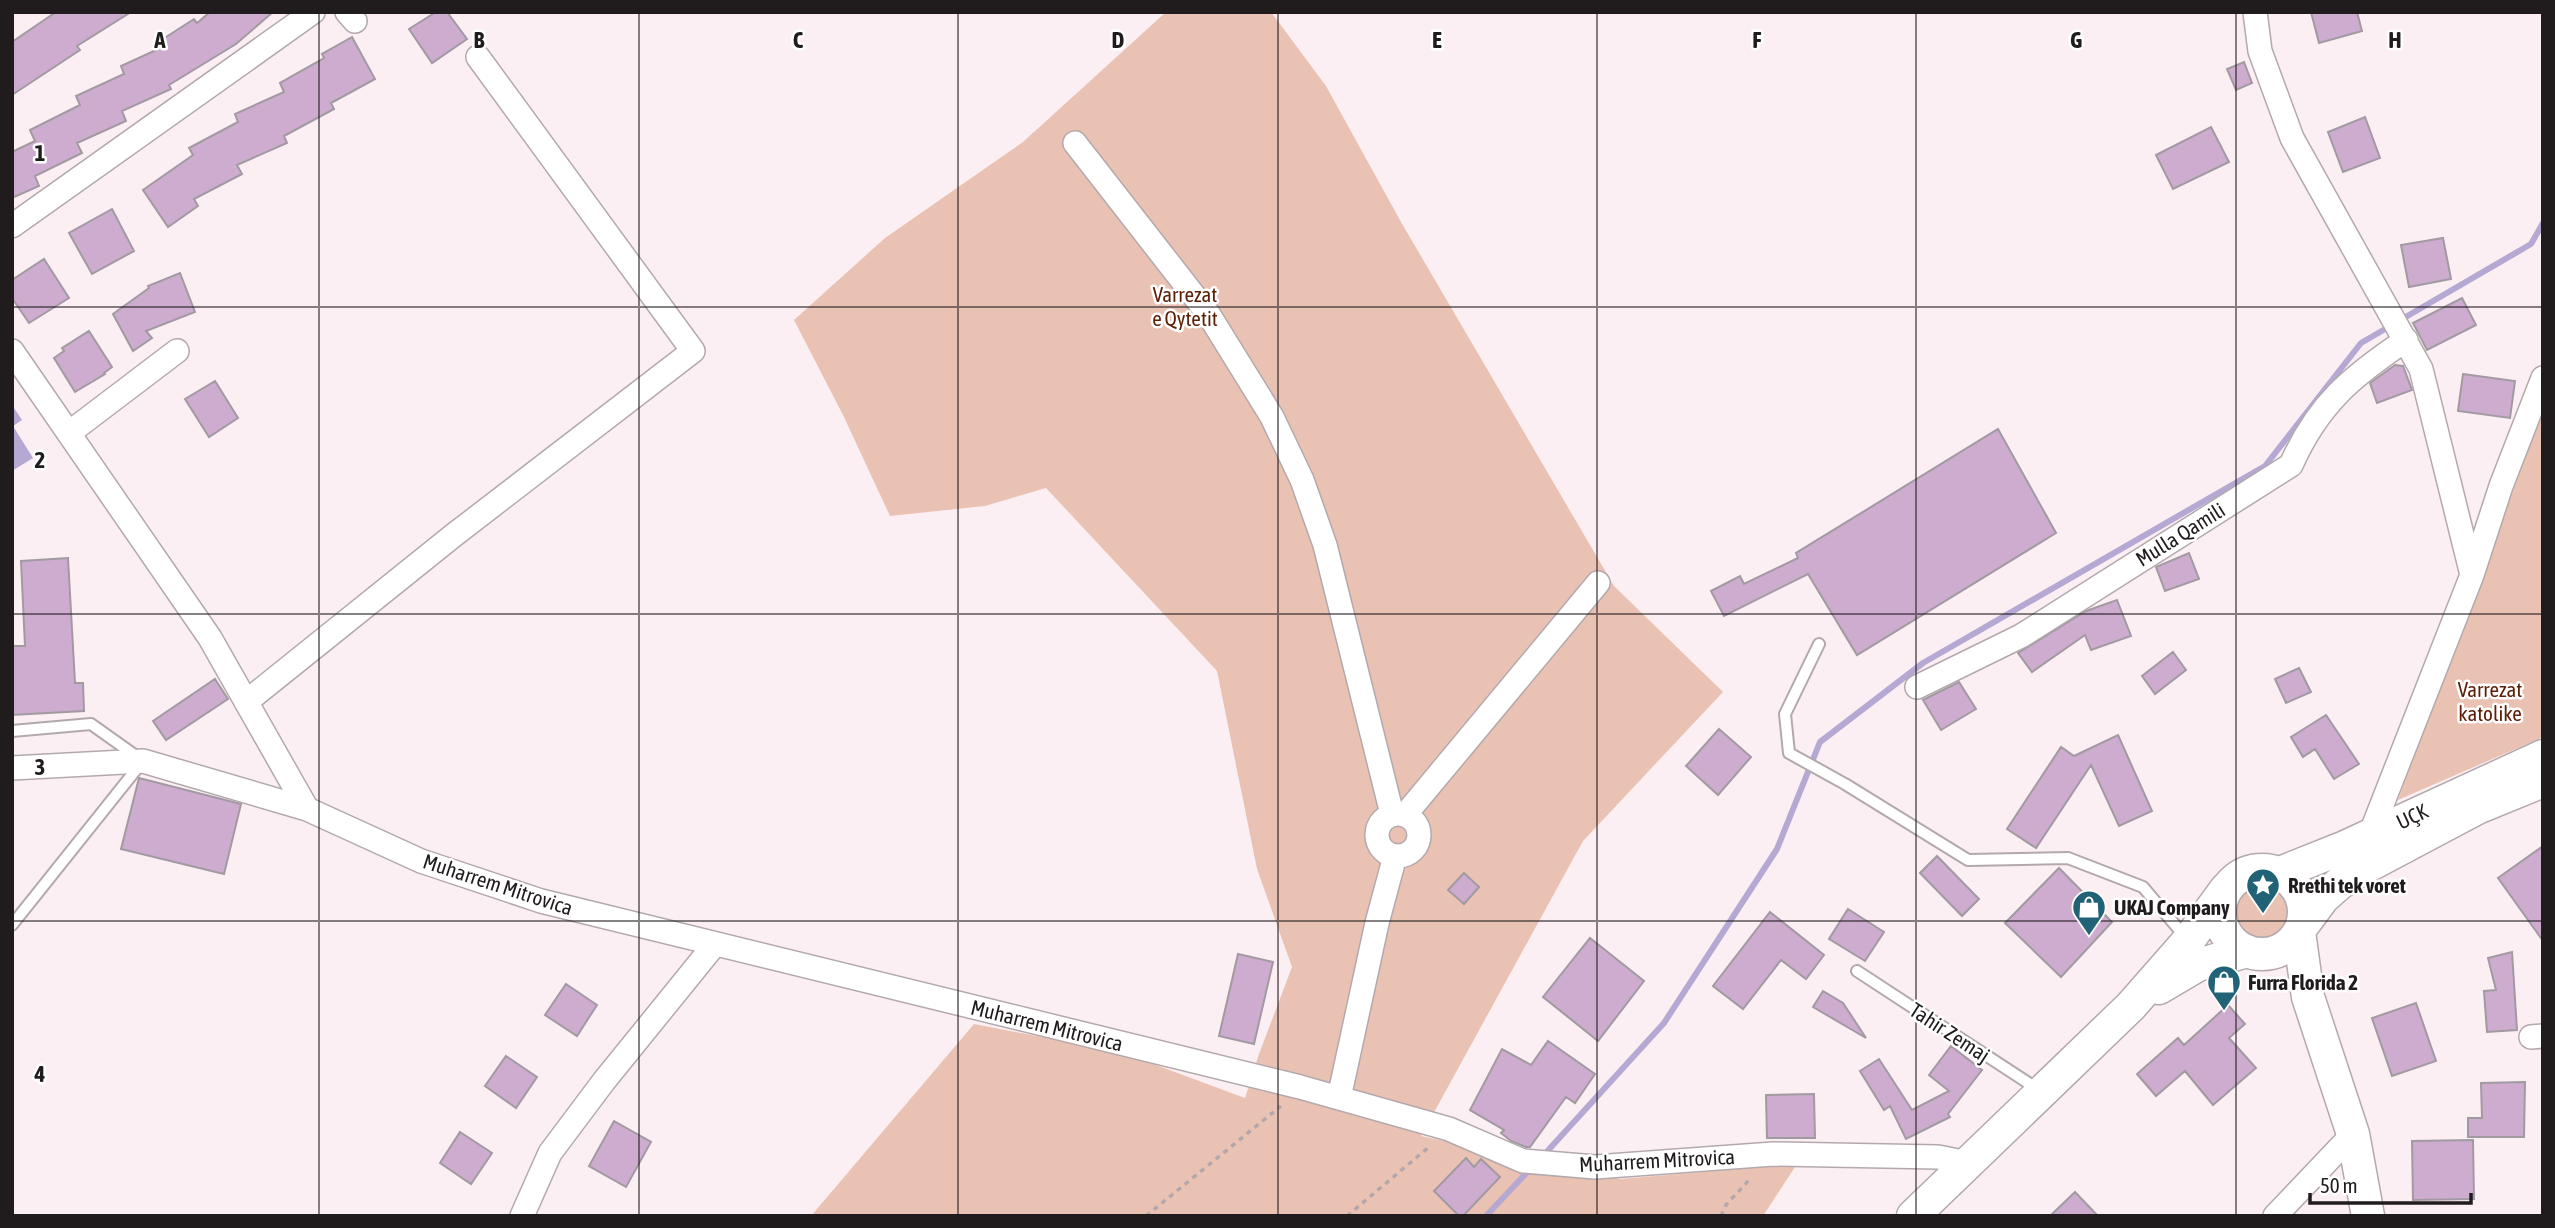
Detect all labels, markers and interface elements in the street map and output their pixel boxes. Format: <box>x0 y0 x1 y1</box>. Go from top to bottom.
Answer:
text: A <box>153 27 166 53</box>
text: B <box>474 27 485 53</box>
text: C <box>793 27 804 53</box>
text: D <box>1112 27 1125 53</box>
text: E <box>1432 27 1442 53</box>
text: F <box>1752 27 1762 53</box>
text: G <box>2070 27 2082 53</box>
text: H <box>2388 27 2402 53</box>
text: 1 <box>35 140 46 166</box>
park label: Varrezat e Qytetit <box>1152 282 1218 330</box>
text: 2 <box>35 447 45 473</box>
street label: Mulla Qamili <box>2131 497 2229 571</box>
park label: Varrezat katolike <box>2458 677 2522 725</box>
text: 3 <box>35 754 45 780</box>
street label: UÇK <box>2392 798 2432 834</box>
street label: Muharrem Mitrovica <box>420 848 576 920</box>
place icon: Rrethi tek voret <box>2244 866 2282 915</box>
place label: Rrethi tek voret <box>2288 873 2406 897</box>
shop icon: UKAJ Company <box>2070 888 2108 937</box>
place label: UKAJ Company <box>2114 895 2230 919</box>
shop icon: Furra Florida 2 <box>2205 963 2243 1012</box>
place label: Furra Florida 2 <box>2248 970 2358 994</box>
street label: Muharrem Mitrovica <box>968 994 1126 1056</box>
street label: Tahir Zemaj <box>1906 997 1994 1067</box>
text: 4 <box>34 1061 46 1087</box>
street label: Muharrem Mitrovica <box>1579 1144 1735 1176</box>
scale bar <box>2310 1162 2471 1206</box>
text: 50 m <box>2320 1173 2358 1197</box>

